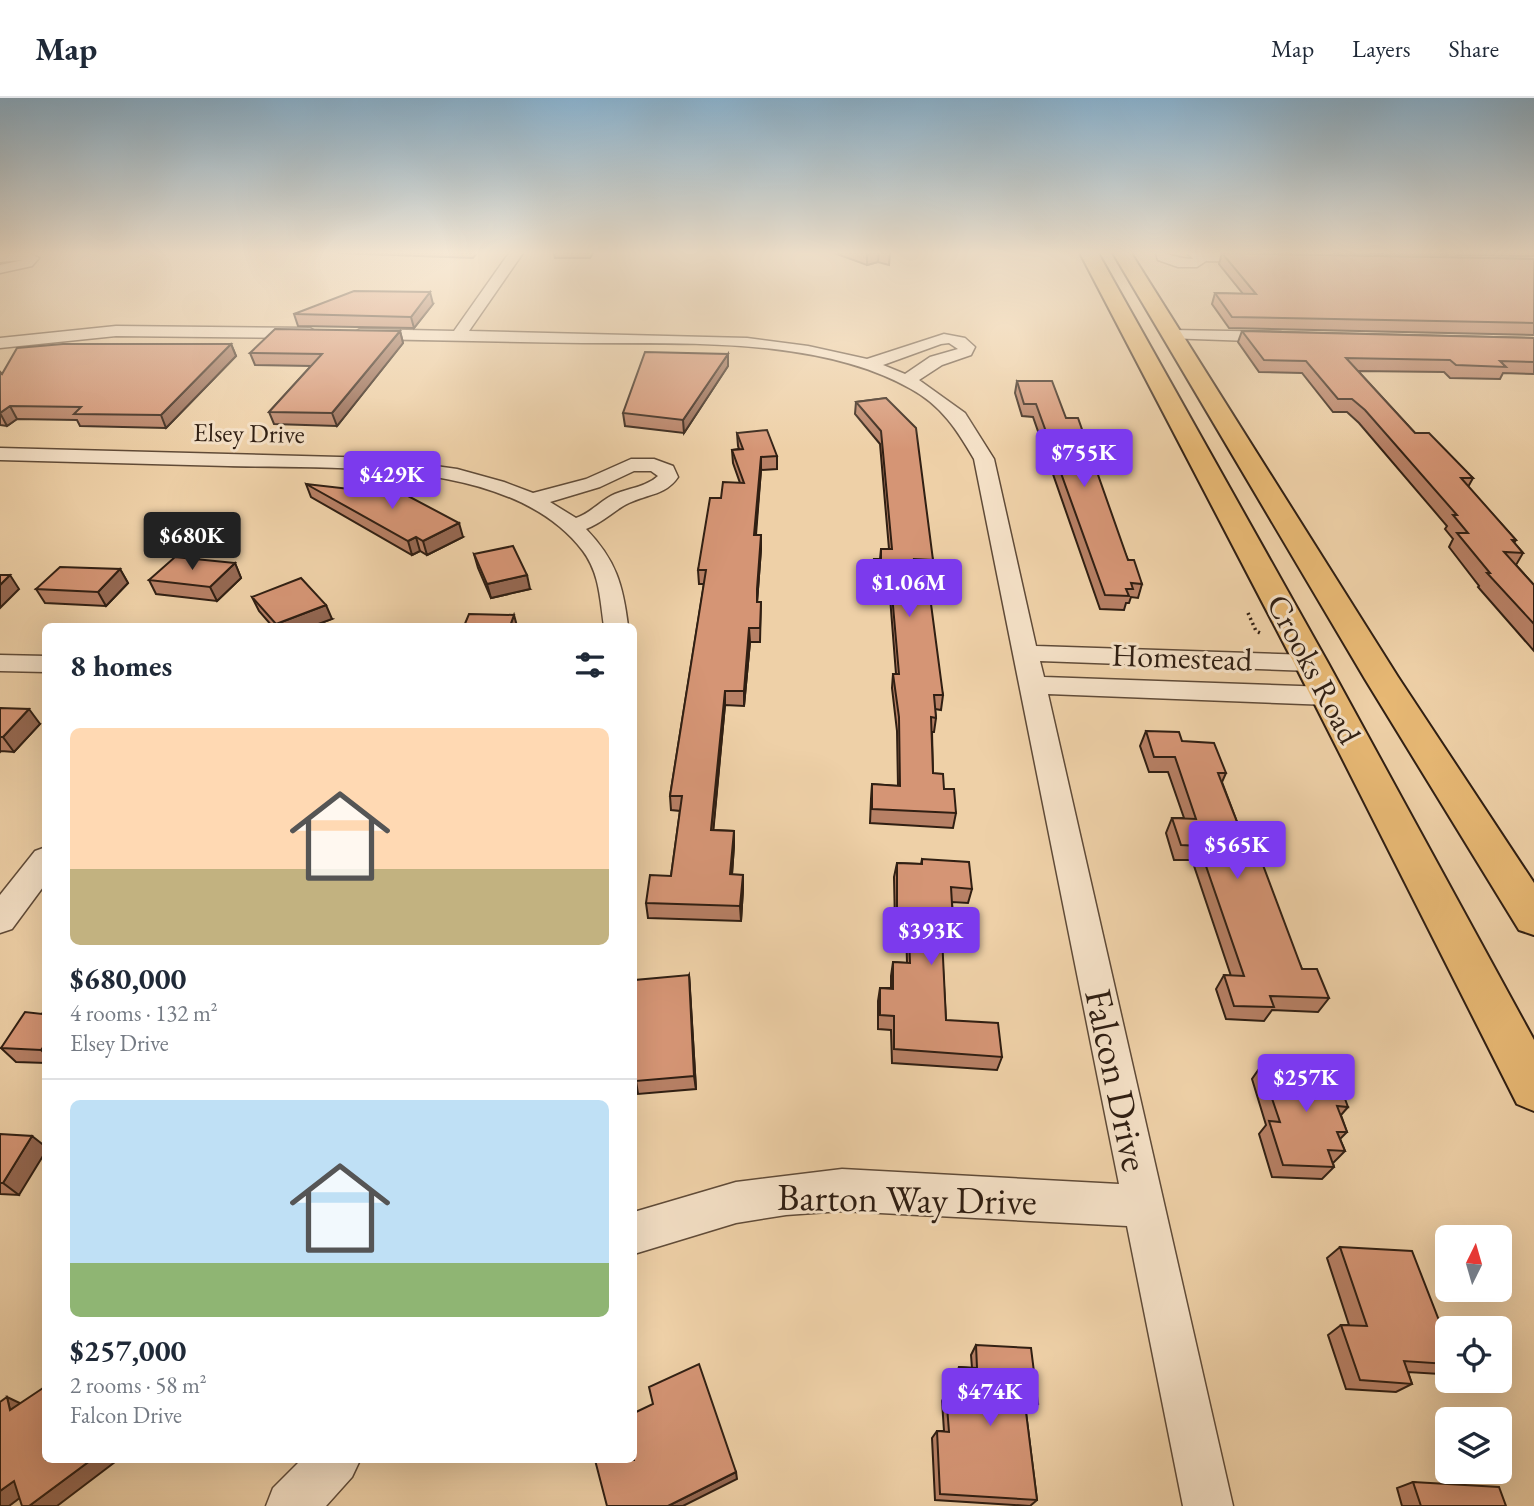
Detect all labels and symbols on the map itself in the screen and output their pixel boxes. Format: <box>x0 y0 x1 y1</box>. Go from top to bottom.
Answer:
street label: Elsey Drive <box>193 415 305 451</box>
pin: $755K <box>1035 430 1133 489</box>
pin: $429K <box>343 452 441 511</box>
pin: $680K <box>143 512 241 572</box>
pin: $1.06M <box>852 560 966 619</box>
street label: Crooks Road <box>1257 587 1371 752</box>
street label: Homestead <box>1111 634 1254 680</box>
pin: $565K <box>1188 822 1286 881</box>
pin: $393K <box>882 908 980 967</box>
street label: Falcon Drive <box>1074 984 1161 1175</box>
pin: $257K <box>1257 1054 1355 1114</box>
street label: Barton Way Drive <box>777 1172 1037 1225</box>
north arrow <box>1435 1225 1512 1302</box>
pin: $474K <box>941 1368 1039 1428</box>

